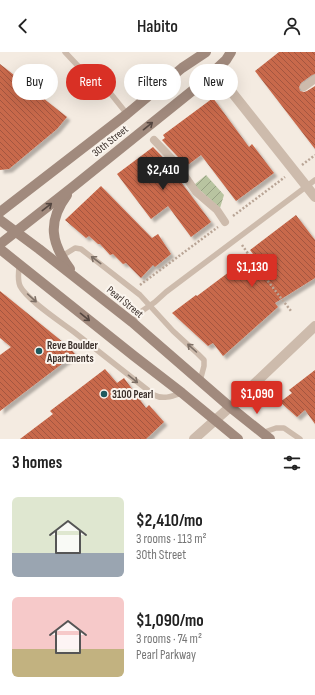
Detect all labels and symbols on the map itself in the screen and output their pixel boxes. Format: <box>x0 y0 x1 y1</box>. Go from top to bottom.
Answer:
one-way arrow <box>143 121 154 130</box>
street label: 30th Street <box>89 122 131 159</box>
pin: $2,410 <box>130 157 196 191</box>
one-way arrow <box>41 203 52 211</box>
pin: $1,130 <box>219 254 285 288</box>
one-way arrow <box>91 256 102 264</box>
street label: Pearl Street <box>104 283 146 321</box>
one-way arrow <box>26 294 37 303</box>
one-way arrow <box>80 313 91 321</box>
place label: Reve Boulder Apartments <box>46 339 98 365</box>
one-way arrow <box>186 343 197 352</box>
marker: Reve Boulder Apartments <box>34 346 44 356</box>
one-way arrow <box>128 375 139 383</box>
pin: $1,090 <box>224 381 290 415</box>
place label: 3100 Pearl <box>112 388 153 401</box>
marker: 3100 Pearl <box>99 389 109 399</box>

